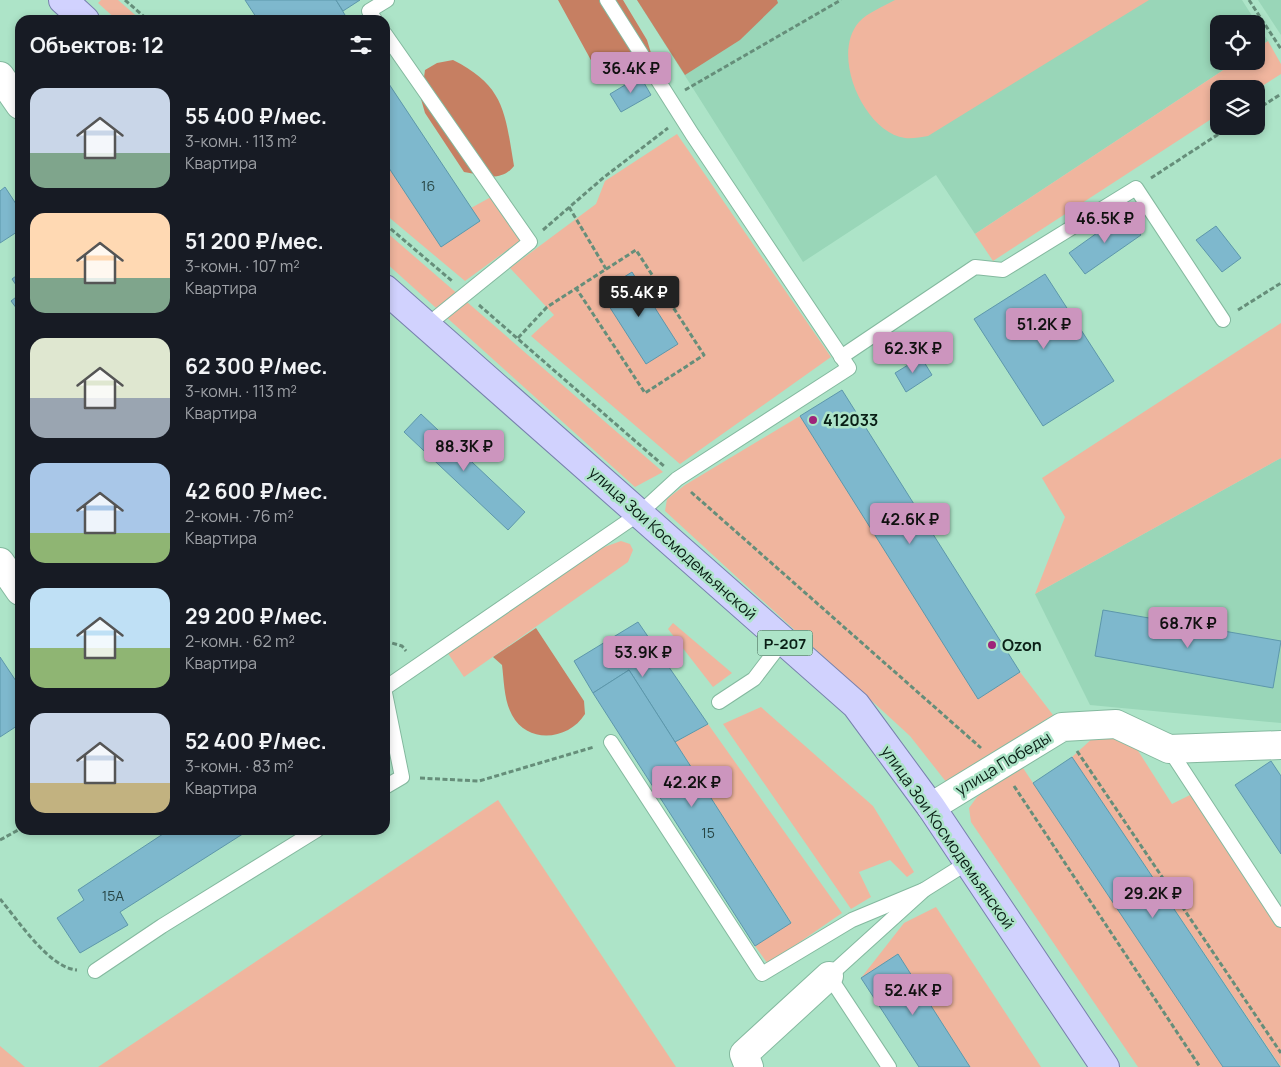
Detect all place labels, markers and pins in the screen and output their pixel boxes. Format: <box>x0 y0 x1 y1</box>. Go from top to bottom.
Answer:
pin: 36.4K ₽ <box>585 52 677 94</box>
pin: 46.5K ₽ <box>1059 202 1151 244</box>
pin: 55.4K ₽ <box>593 276 685 318</box>
pin: 51.2K ₽ <box>998 308 1090 350</box>
pin: 62.3K ₽ <box>867 332 959 374</box>
place label: 412033 <box>823 409 878 431</box>
marker: 412033 <box>807 414 819 426</box>
pin: 88.3K ₽ <box>418 430 510 472</box>
pin: 42.6K ₽ <box>864 502 956 545</box>
pin: 68.7K ₽ <box>1142 606 1234 649</box>
place label: Ozon <box>1002 634 1042 656</box>
pin: 53.9K ₽ <box>597 636 689 678</box>
marker: Ozon <box>986 639 998 651</box>
pin: 42.2K ₽ <box>646 766 738 808</box>
pin: 29.2K ₽ <box>1107 876 1199 919</box>
pin: 52.4K ₽ <box>867 974 959 1016</box>

